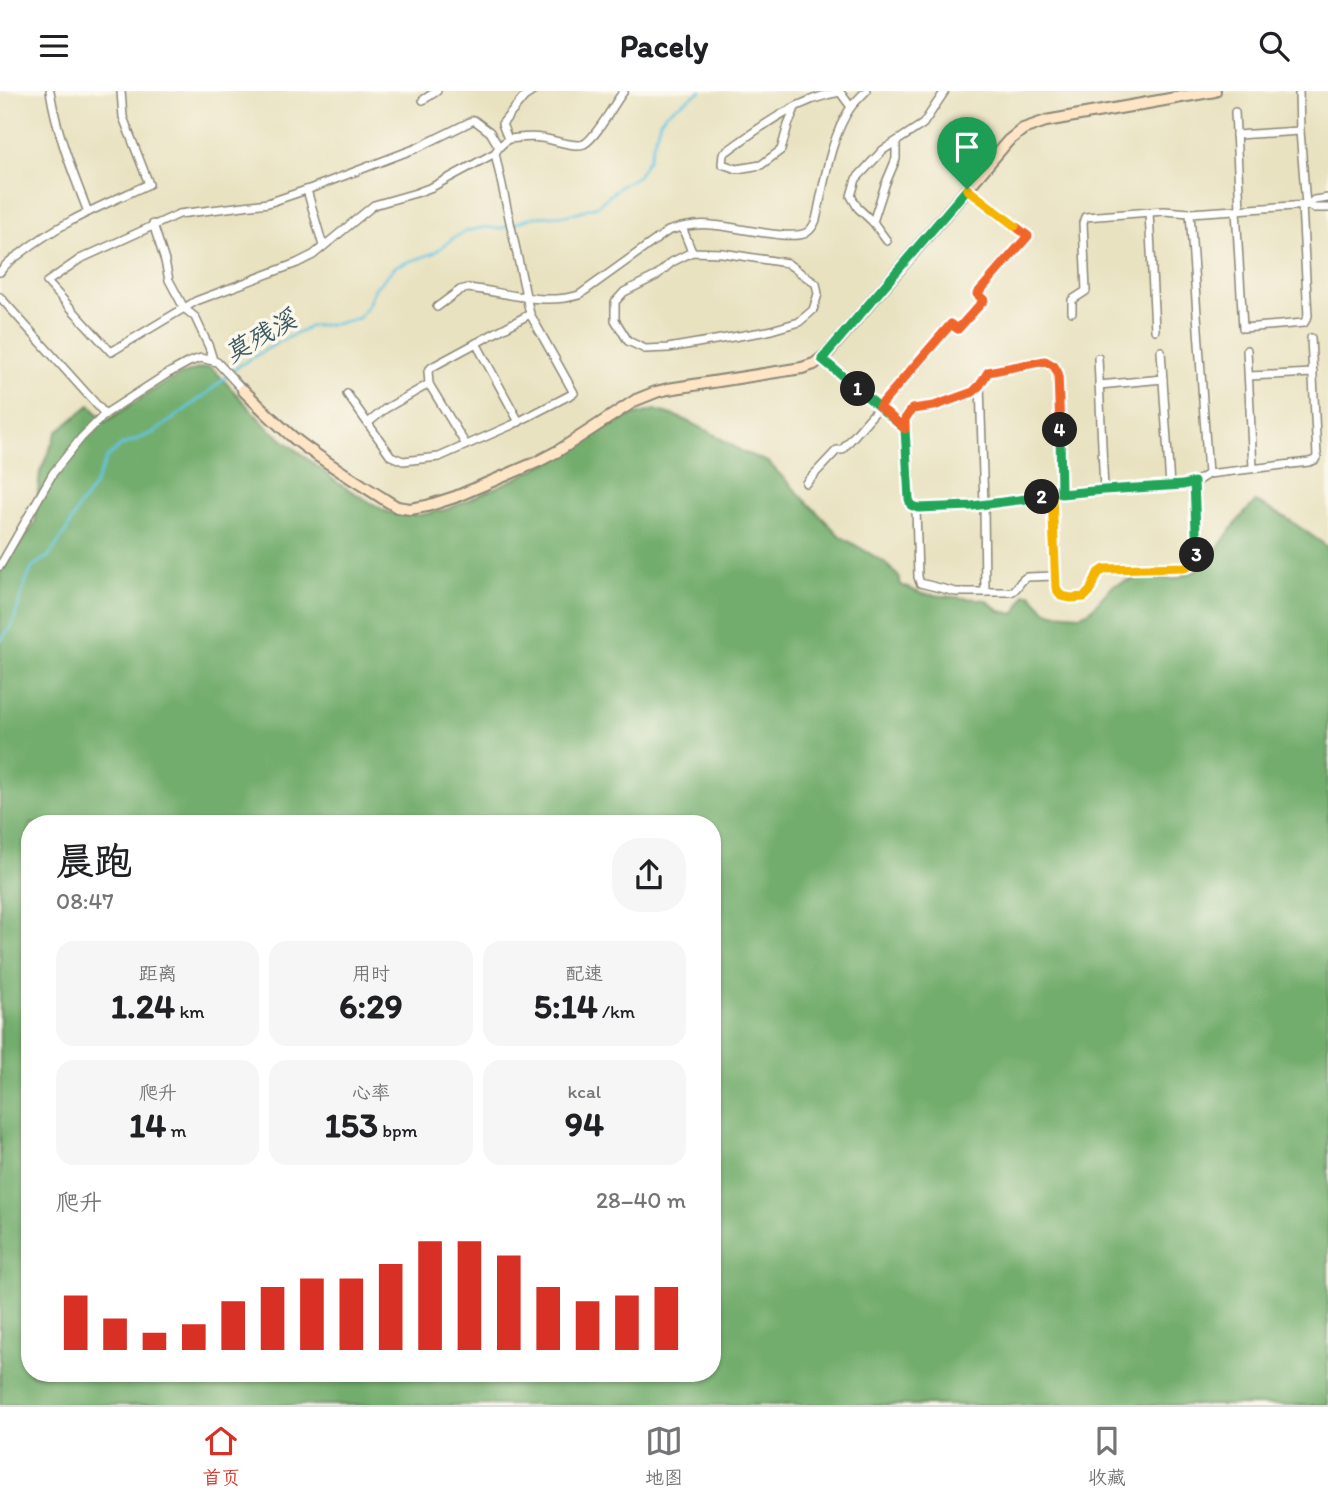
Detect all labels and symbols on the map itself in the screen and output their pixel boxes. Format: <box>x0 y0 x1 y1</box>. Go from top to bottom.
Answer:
pin <box>937 117 997 189</box>
water label: 莫残溪 <box>218 302 304 369</box>
pin: 1 <box>840 371 876 407</box>
pin: 4 <box>1042 413 1078 447</box>
pin: 2 <box>1024 479 1060 515</box>
pin: 3 <box>1180 538 1214 573</box>

